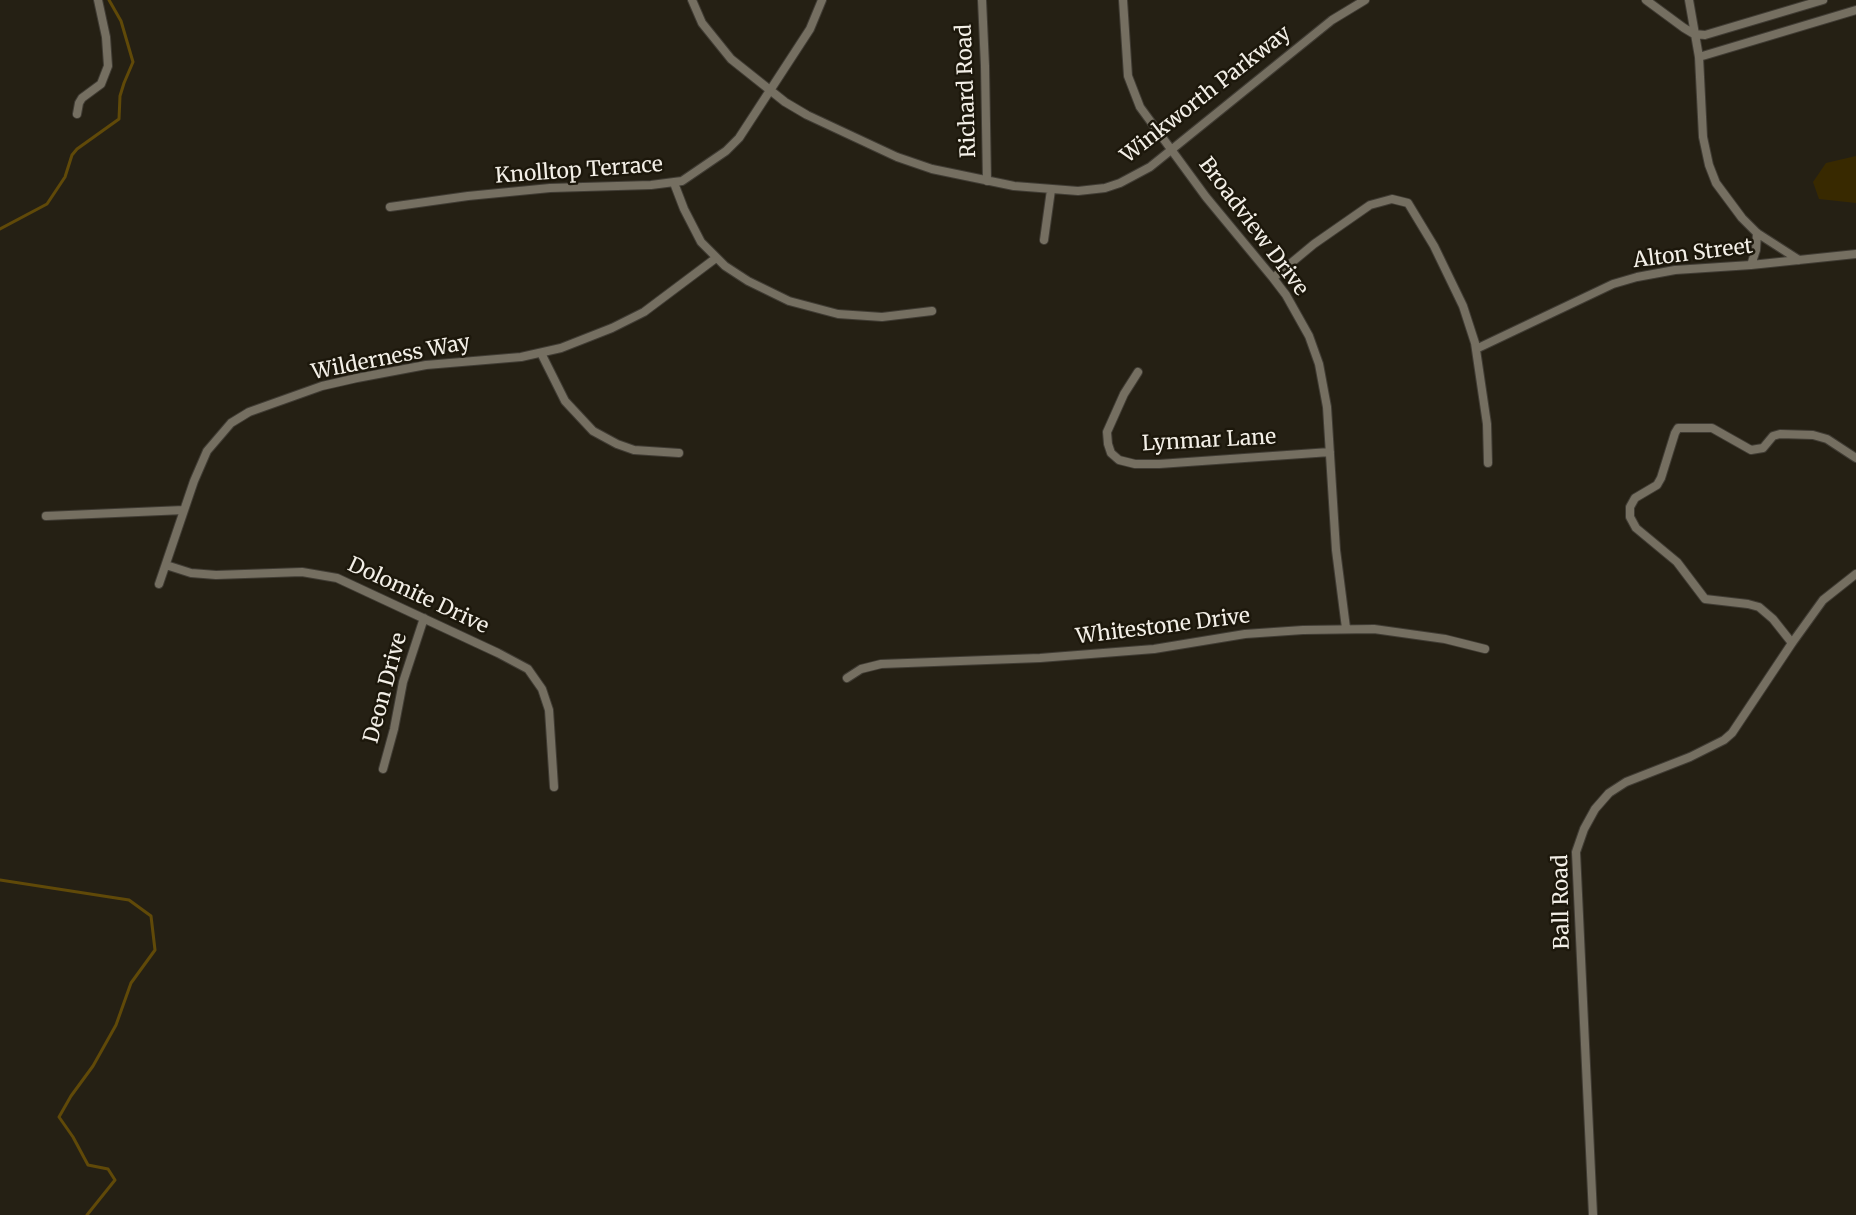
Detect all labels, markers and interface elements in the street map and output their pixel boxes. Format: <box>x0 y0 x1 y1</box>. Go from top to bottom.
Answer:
street label: Winkworth Parkway <box>1116 21 1296 169</box>
street label: Richard Road <box>952 23 982 159</box>
street label: Knolltop Terrace <box>494 153 664 189</box>
street label: Broadview Drive <box>1193 153 1313 301</box>
street label: Alton Street <box>1632 234 1754 274</box>
street label: Wilderness Way <box>310 330 472 386</box>
street label: Lynmar Lane <box>1141 425 1277 457</box>
street label: Dolomite Drive <box>344 552 492 640</box>
street label: Whitestone Drive <box>1074 604 1252 650</box>
street label: Deon Drive <box>359 630 413 746</box>
street label: Ball Road <box>1549 854 1575 950</box>

